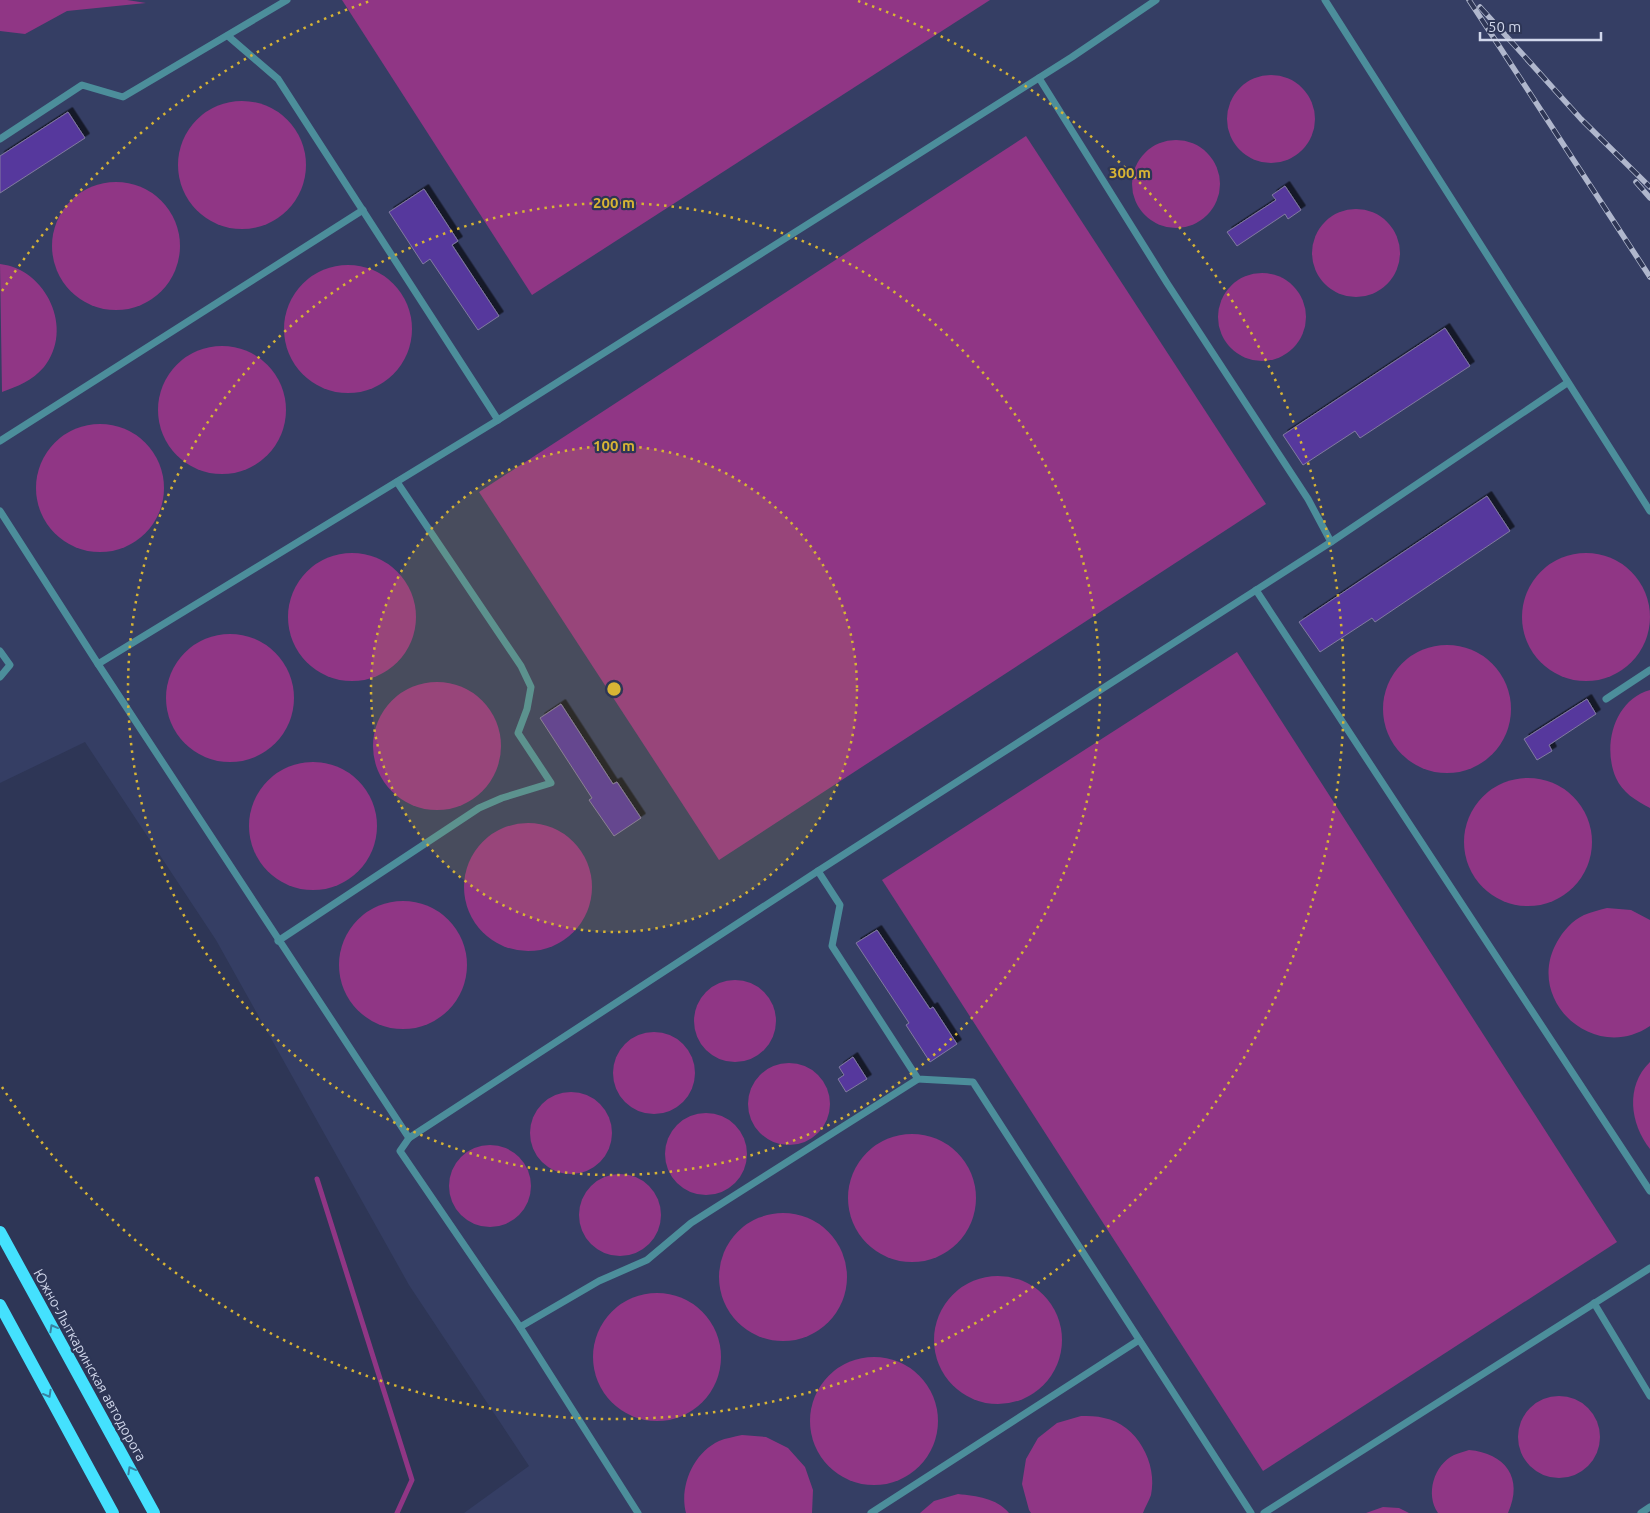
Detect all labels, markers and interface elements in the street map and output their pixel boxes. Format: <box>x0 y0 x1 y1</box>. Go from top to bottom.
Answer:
scale bar <box>1480 10 1601 42</box>
text: 50 m <box>1488 18 1521 35</box>
text: 300 m <box>1109 164 1151 181</box>
text: 200 m <box>593 194 635 211</box>
text: 100 m <box>593 437 635 454</box>
centre of rings <box>605 680 623 698</box>
street label: Южно-Лыткаринская автодорога <box>30 1266 150 1464</box>
one-way arrow <box>49 1324 59 1333</box>
one-way arrow <box>42 1389 52 1398</box>
one-way arrow <box>127 1467 137 1476</box>

